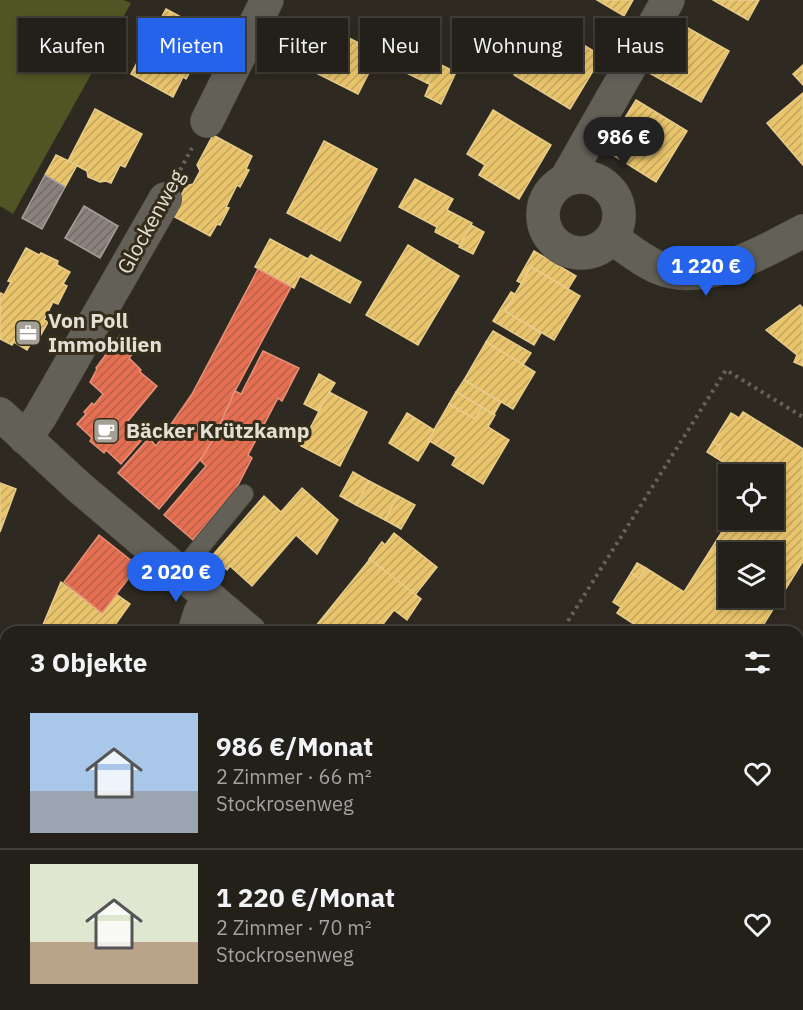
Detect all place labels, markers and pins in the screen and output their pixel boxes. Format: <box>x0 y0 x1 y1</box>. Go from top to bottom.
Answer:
pin: 986 € <box>582 117 666 168</box>
pin: 1 220 € <box>651 246 761 297</box>
place label: Von Poll Immobilien <box>48 306 162 358</box>
office icon: Von Poll Immobilien <box>13 318 43 348</box>
cafe icon: Bäcker Krützkamp <box>91 416 121 446</box>
place label: Bäcker Krützkamp <box>126 416 310 444</box>
pin: 2 020 € <box>121 552 231 603</box>

